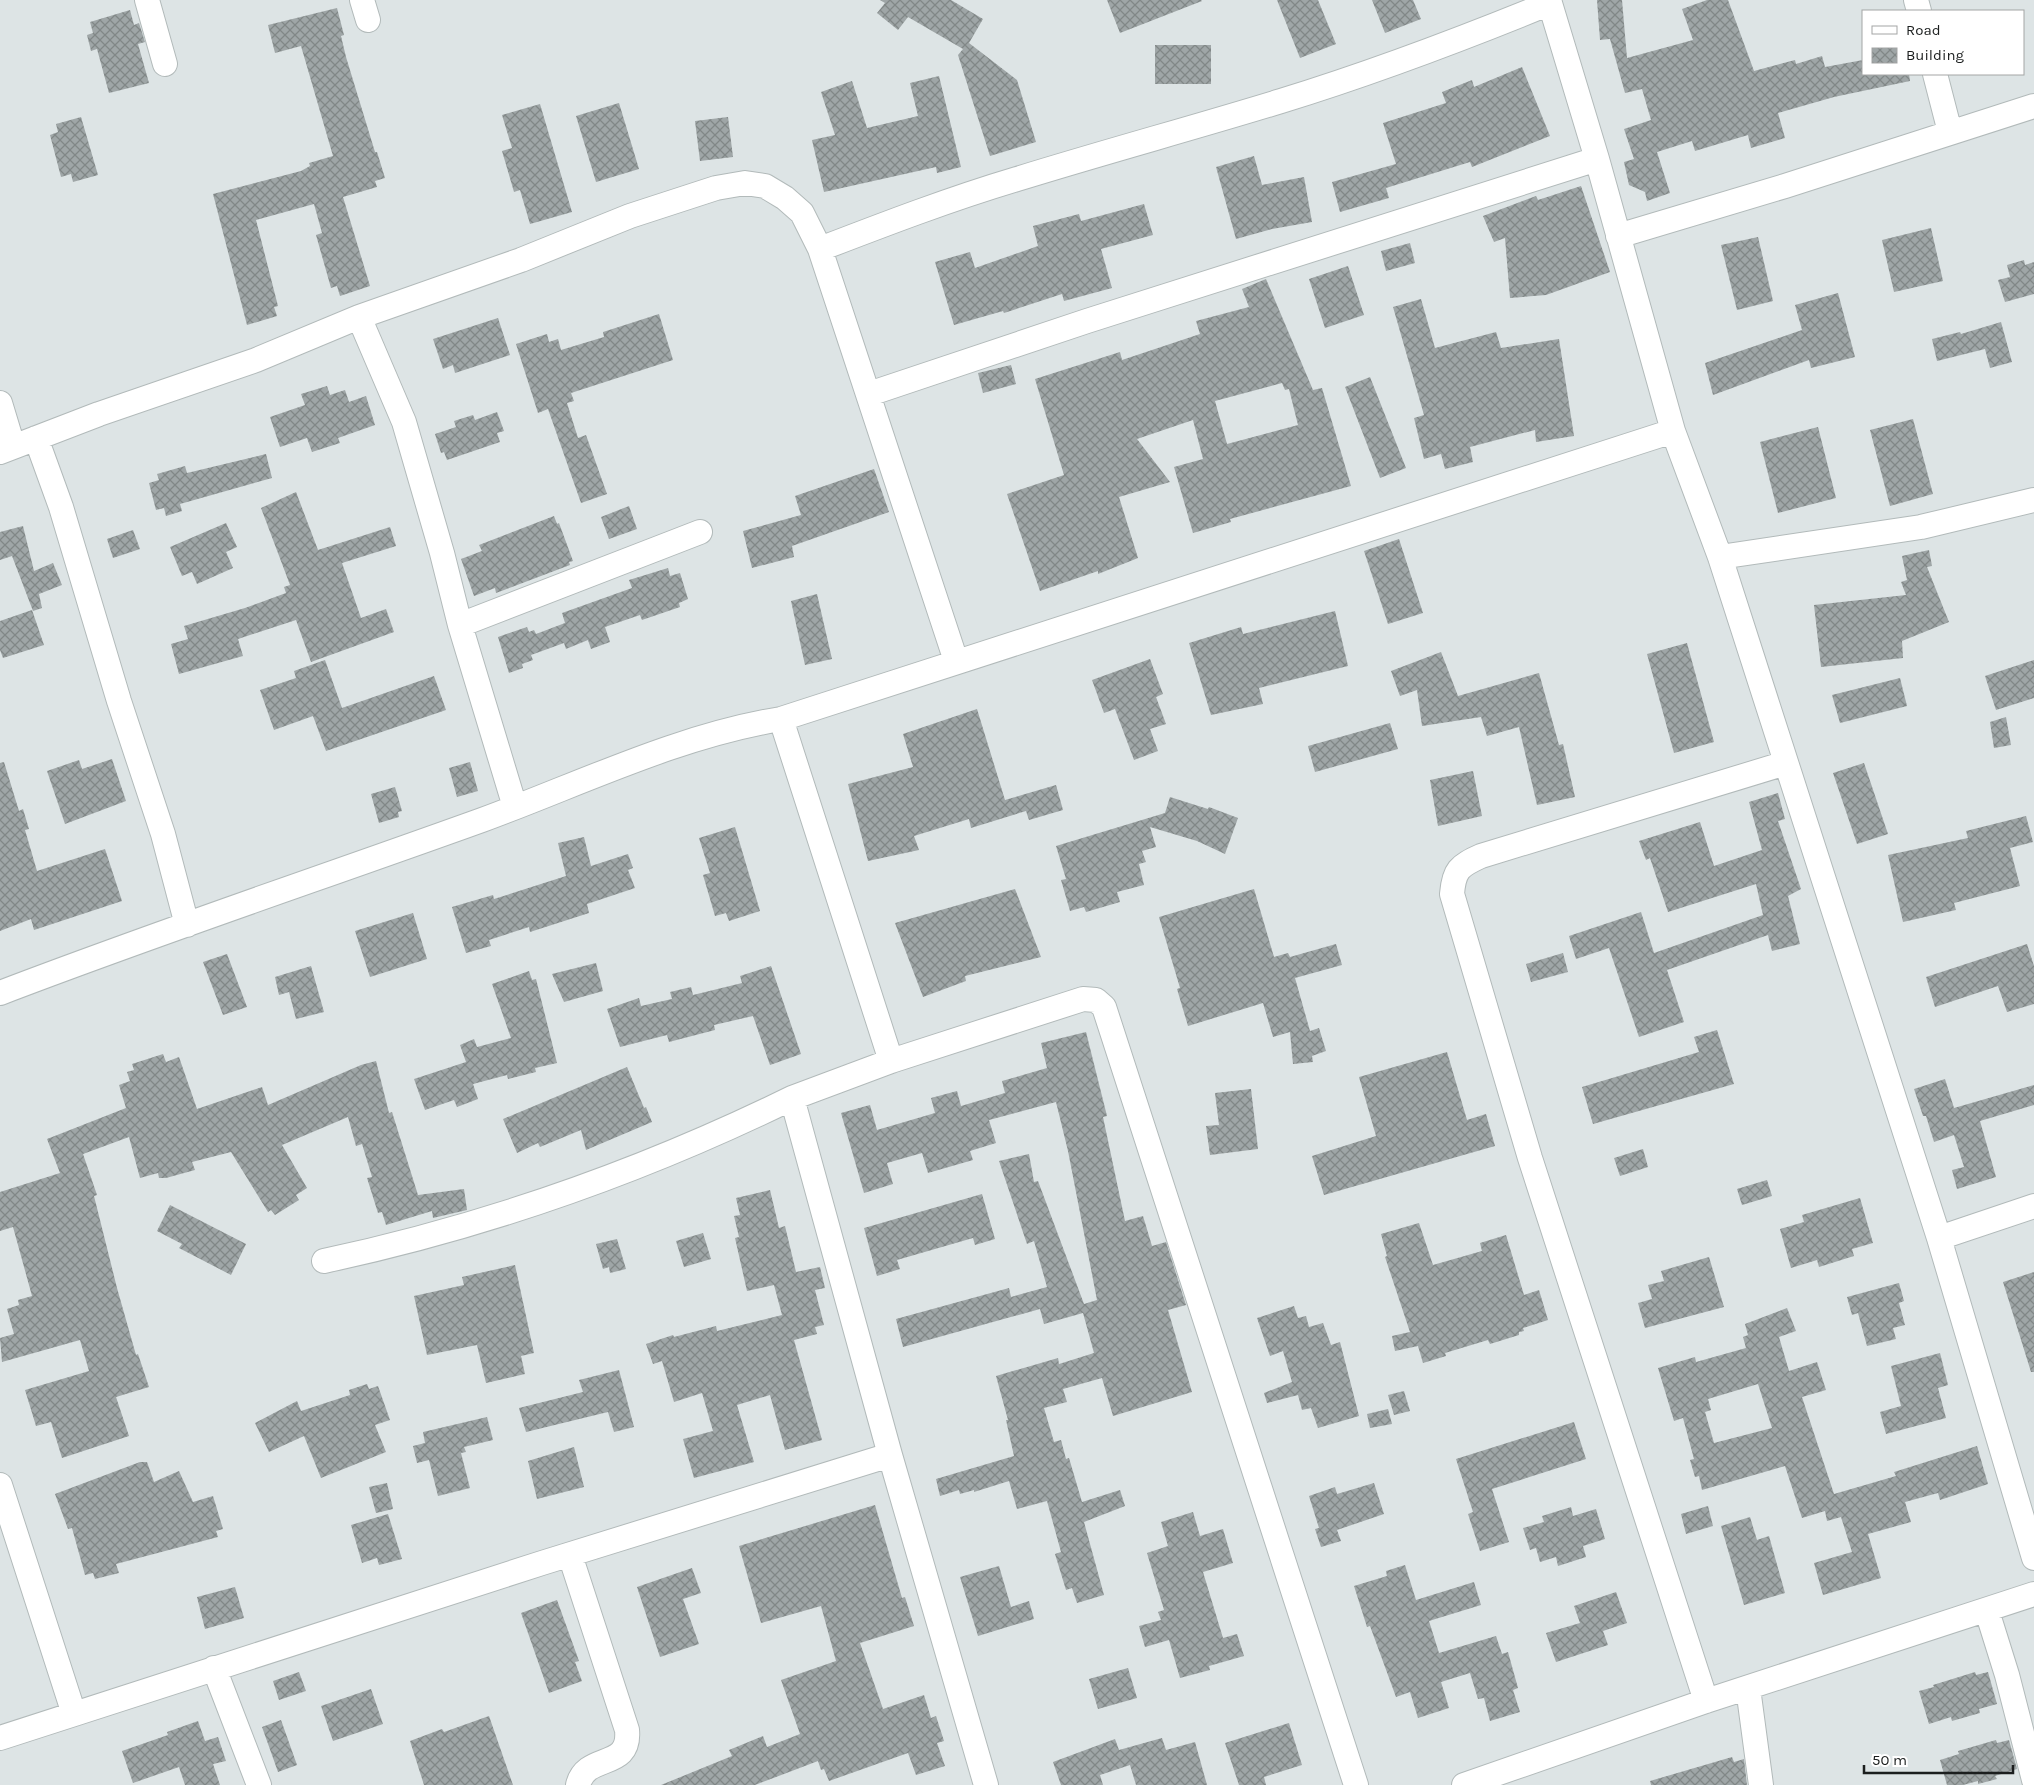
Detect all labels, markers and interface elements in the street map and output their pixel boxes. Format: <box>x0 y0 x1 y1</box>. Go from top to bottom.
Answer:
legend <box>1862 10 2024 75</box>
text: Road <box>1906 21 1941 39</box>
text: Building <box>1906 46 1964 64</box>
scale bar <box>1864 1742 2013 1774</box>
text: 50 m <box>1872 1751 1907 1769</box>

